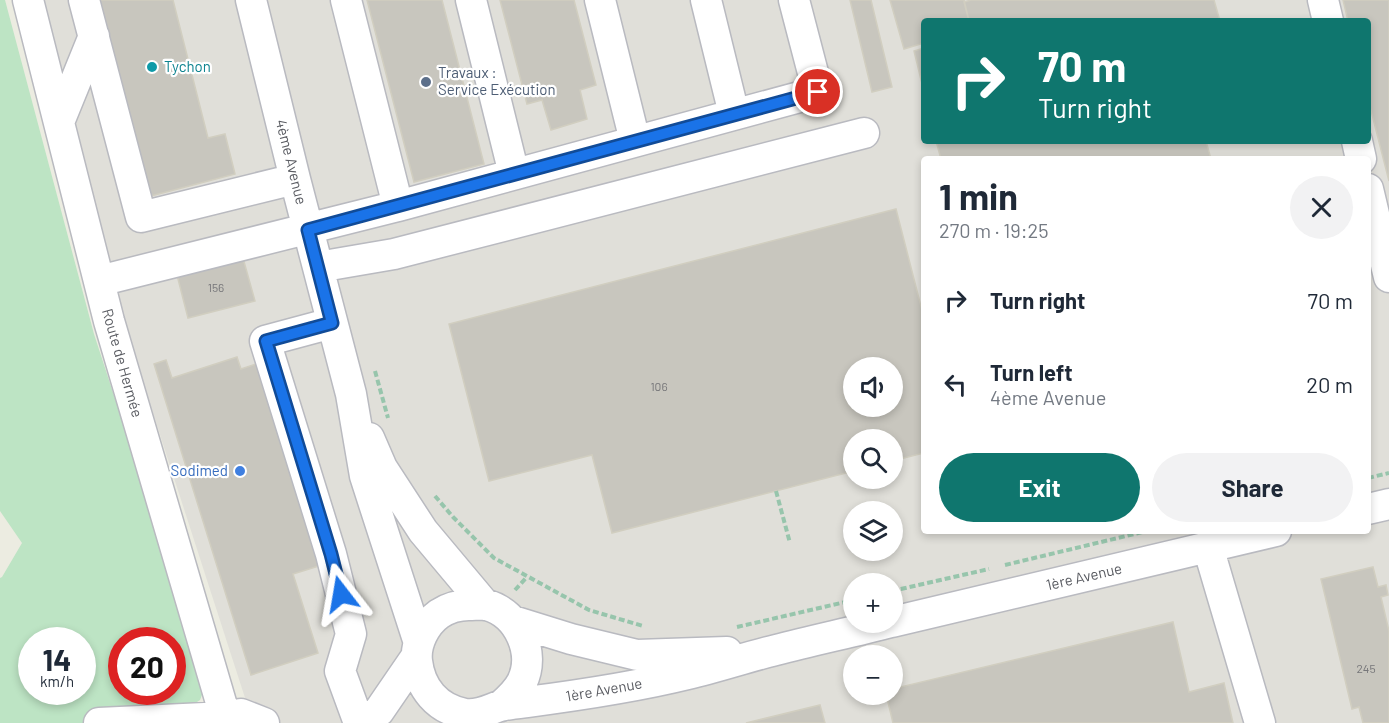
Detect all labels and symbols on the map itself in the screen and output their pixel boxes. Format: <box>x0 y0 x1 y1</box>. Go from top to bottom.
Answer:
place label: Tychon <box>164 57 211 75</box>
marker: Tychon <box>145 60 159 74</box>
place label: Travaux : Service Exécution <box>438 63 556 98</box>
pin <box>792 66 843 117</box>
marker: Travaux : Service Exécution <box>419 75 433 89</box>
street label: 4ème Avenue <box>273 117 311 206</box>
house number: 156 <box>208 280 224 294</box>
street label: Route de Hermée <box>99 306 147 419</box>
house number: 106 <box>650 379 668 393</box>
place label: Sodimed <box>171 461 228 479</box>
marker: Sodimed <box>233 464 247 478</box>
street label: 1ère Avenue <box>1044 559 1123 593</box>
position arrow <box>309 562 373 626</box>
speed limit sign: 20 <box>108 627 186 705</box>
house number: 245 <box>1356 661 1376 675</box>
street label: 1ère Avenue <box>564 673 643 705</box>

